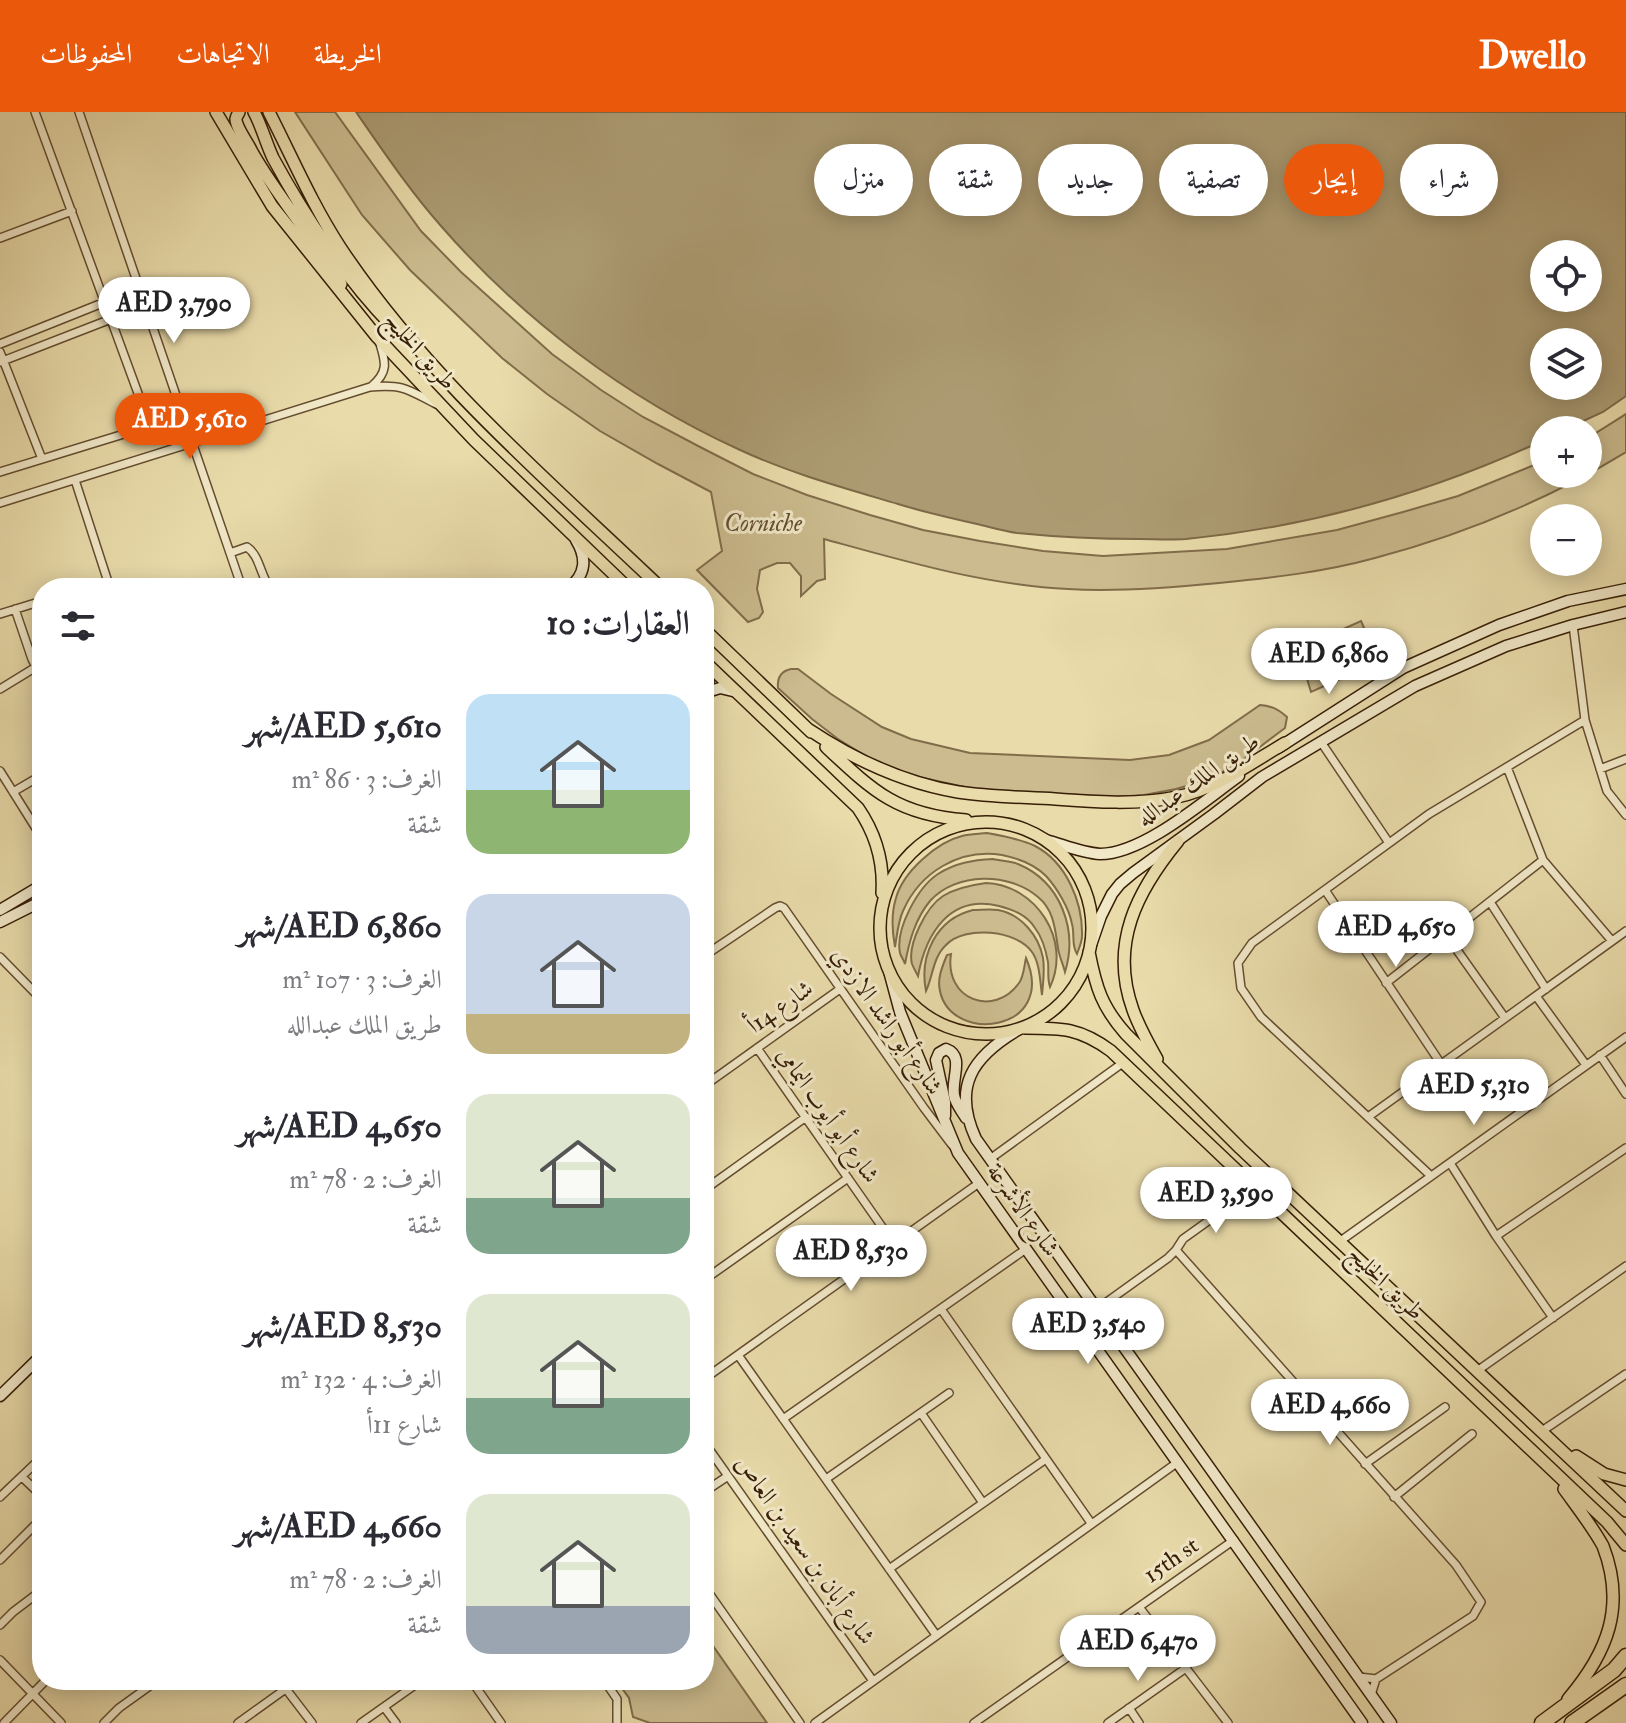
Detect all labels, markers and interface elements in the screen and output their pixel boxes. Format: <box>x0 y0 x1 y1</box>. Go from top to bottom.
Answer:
text: Dwello <box>1478 32 1586 80</box>
text: المحفوظات <box>40 37 132 72</box>
text: الاتجاهات <box>176 37 270 72</box>
text: الخريطة <box>314 37 382 72</box>
chip: منزل <box>814 144 913 216</box>
chip: شقة <box>929 144 1022 216</box>
chip: جديد <box>1038 144 1143 216</box>
chip: تصفية <box>1159 144 1268 216</box>
chip: إيجار <box>1284 144 1384 216</box>
chip: شراء <box>1400 144 1498 216</box>
map controls <box>1530 240 1602 576</box>
button: locate <box>1530 240 1602 312</box>
pin: AED 3,790 <box>82 277 266 345</box>
text: AED 3,790 <box>116 287 232 319</box>
street label: طريق الخليج <box>373 305 463 400</box>
button: layers <box>1530 328 1602 400</box>
pin: AED 5,610 <box>98 393 282 461</box>
text: AED 5,610 <box>133 403 247 435</box>
button: + <box>1530 416 1602 488</box>
button: − <box>1530 504 1602 576</box>
park label: Corniche <box>724 508 803 539</box>
text: العقارات: 10 <box>546 602 690 645</box>
icon: filters <box>56 604 100 648</box>
pin: AED 6,860 <box>1237 628 1421 696</box>
text: AED 6,860 <box>1269 638 1389 670</box>
text: AED 5,610/شهر <box>244 705 442 748</box>
icon: home <box>530 726 626 822</box>
street label: طريق الملك عبدالله <box>1130 726 1266 834</box>
text: الغرف: 3 · 86 m² <box>292 764 442 796</box>
text: شقة <box>408 809 442 841</box>
pin: AED 4,650 <box>1304 901 1488 969</box>
text: AED 6,860/شهر <box>238 905 442 948</box>
text: AED 4,650 <box>1336 911 1456 943</box>
icon: home <box>530 926 626 1022</box>
street label: شارع أبو راشد الازدي <box>821 940 951 1104</box>
text: الغرف: 3 · 107 m² <box>282 964 442 996</box>
street label: شارع 14أ <box>740 971 821 1044</box>
text: طريق الملك عبدالله <box>287 1009 442 1041</box>
street label: شارع أبو أيوب اليمامي <box>766 1040 888 1191</box>
pin: AED 5,310 <box>1382 1059 1566 1127</box>
text: AED 5,310 <box>1418 1069 1530 1101</box>
text: AED 4,650/شهر <box>237 1105 442 1148</box>
icon: home <box>530 1126 626 1222</box>
street label: شارع الأشرعة <box>976 1157 1067 1265</box>
text: الغرف: 2 · 78 m² <box>290 1164 442 1196</box>
pin: AED 3,590 <box>1124 1167 1308 1235</box>
text: AED 3,590 <box>1158 1177 1274 1209</box>
text: شقة <box>408 1209 442 1241</box>
pin: AED 8,530 <box>759 1225 943 1293</box>
text: AED 8,530 <box>794 1235 908 1267</box>
street label: طريق الخليج <box>1338 1239 1431 1331</box>
pin: AED 3,540 <box>996 1298 1180 1366</box>
text: AED 8,530/شهر <box>244 1305 442 1348</box>
text: AED 3,540 <box>1030 1308 1146 1340</box>
icon: home <box>530 1326 626 1422</box>
text: الغرف: 4 · 132 m² <box>280 1364 442 1396</box>
pin: AED 4,660 <box>1238 1379 1422 1447</box>
text: AED 4,660 <box>1269 1389 1391 1421</box>
text: شارع 11أ <box>367 1409 442 1441</box>
street label: شارع أبان بن سعيد بن العاص <box>725 1448 884 1653</box>
text: AED 4,660/شهر <box>234 1505 442 1548</box>
icon: home <box>530 1526 626 1622</box>
street label: 15th st <box>1137 1530 1205 1590</box>
text: الغرف: 2 · 78 m² <box>290 1564 442 1596</box>
text: شقة <box>408 1609 442 1641</box>
pin: AED 6,470 <box>1046 1615 1230 1683</box>
text: AED 6,470 <box>1078 1625 1198 1657</box>

